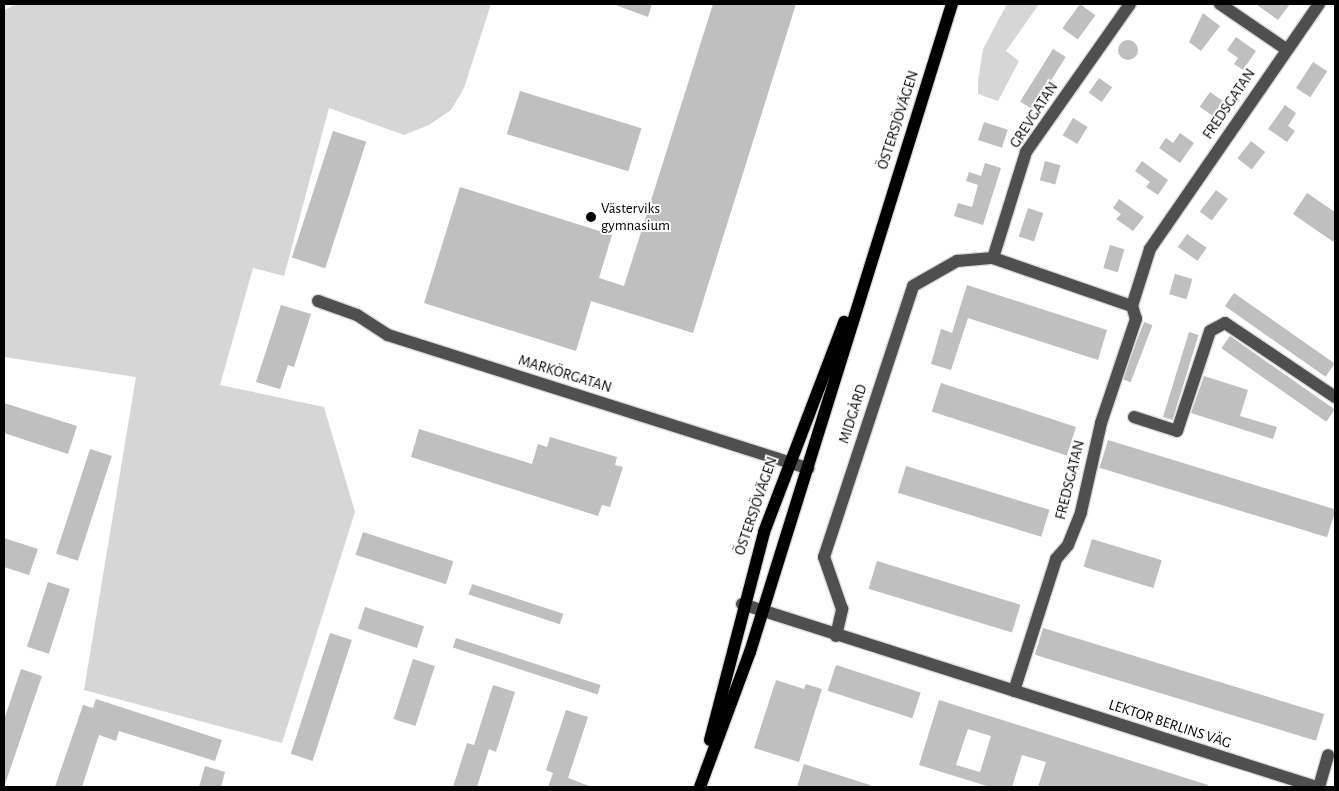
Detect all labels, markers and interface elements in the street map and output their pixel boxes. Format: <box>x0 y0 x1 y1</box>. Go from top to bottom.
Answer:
street label: FREDSGATAN <box>1199 65 1259 143</box>
street label: ÖSTERSJÖVÄGEN <box>874 68 922 172</box>
street label: GREVGATAN <box>1006 79 1062 151</box>
place label: Västerviks gymnasium <box>601 199 670 234</box>
marker: Västerviks gymnasium <box>585 211 597 223</box>
street label: MARKÖRGATAN <box>516 351 614 397</box>
street label: MIDGÅRD <box>835 382 871 446</box>
street label: FREDSGATAN <box>1051 438 1089 522</box>
street label: ÖSTERSJÖVÄGEN <box>731 454 781 558</box>
street label: LEKTOR BERLINS VÄG <box>1106 696 1234 752</box>

